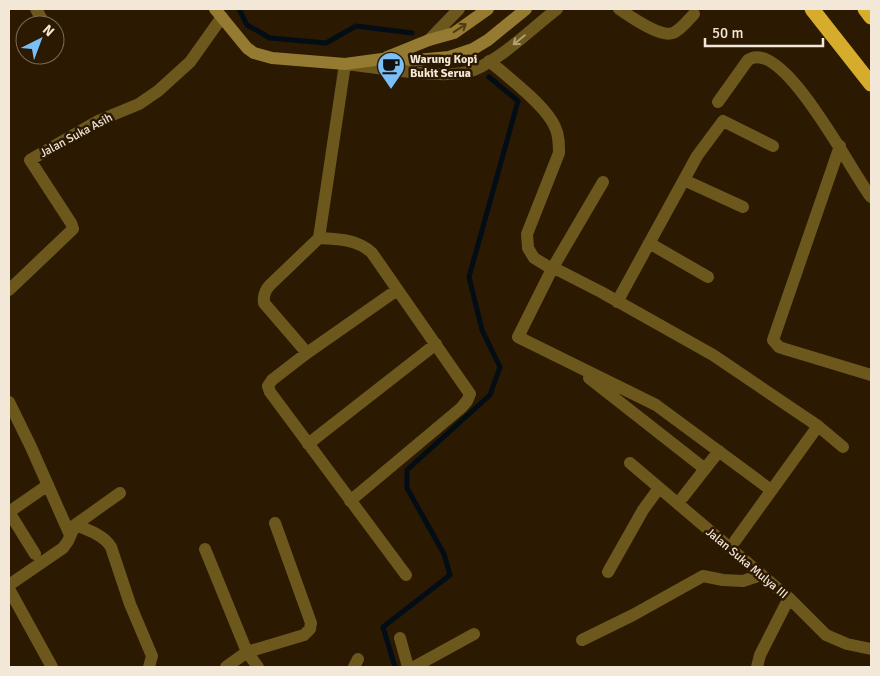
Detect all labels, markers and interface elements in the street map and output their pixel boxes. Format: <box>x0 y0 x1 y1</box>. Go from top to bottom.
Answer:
north arrow <box>15 15 65 65</box>
scale bar <box>705 15 822 47</box>
text: N <box>39 21 58 40</box>
one-way arrow <box>453 23 467 34</box>
text: 50 m <box>712 24 743 42</box>
one-way arrow <box>513 34 526 45</box>
cafe icon: Warung Kopi Bukit Serua <box>376 51 406 90</box>
place label: Warung Kopi Bukit Serua <box>410 52 477 81</box>
street label: Jalan Suka Asih <box>37 110 115 161</box>
street label: Jalan Suka Mulya III <box>703 525 791 602</box>

